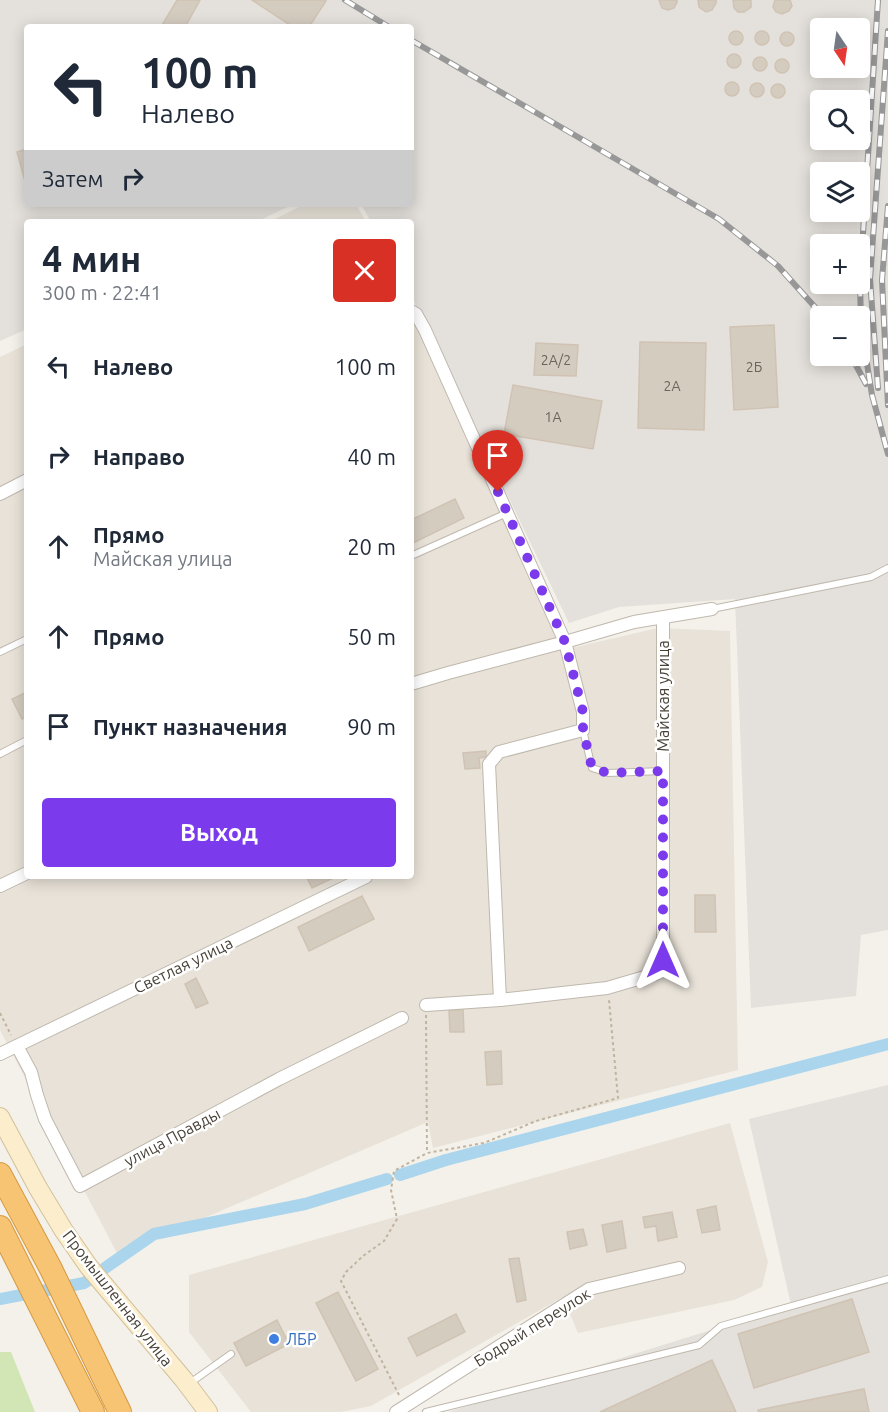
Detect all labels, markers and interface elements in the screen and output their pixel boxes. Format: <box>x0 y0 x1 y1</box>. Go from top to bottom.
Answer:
north arrow <box>810 18 870 78</box>
map controls <box>810 18 870 366</box>
icon: left <box>42 48 120 126</box>
text: 100 m <box>141 49 258 96</box>
button: search <box>810 90 870 150</box>
text: Налево <box>141 98 235 128</box>
icon: right <box>116 162 149 195</box>
button: layers <box>810 162 870 222</box>
text: Затем <box>42 166 104 191</box>
button: + <box>810 234 870 294</box>
text: 4 мин <box>42 238 141 279</box>
button: close <box>333 239 396 302</box>
text: 300 m · 22:41 <box>42 281 162 304</box>
button: − <box>810 306 870 366</box>
icon: left <box>42 350 75 383</box>
house number: 2А/2 <box>541 352 571 368</box>
text: Налево <box>93 354 173 379</box>
text: 100 m <box>335 354 396 379</box>
house number: 2Б <box>746 359 762 375</box>
house number: 2А <box>664 378 681 394</box>
house number: 1А <box>545 409 562 425</box>
pin <box>472 430 523 492</box>
icon: arrive <box>481 439 514 472</box>
icon: right <box>42 440 75 473</box>
text: Направо <box>93 444 185 469</box>
text: 40 m <box>347 444 396 469</box>
text: Прямо <box>93 522 164 547</box>
icon: ahead <box>42 530 75 563</box>
text: 20 m <box>347 534 396 559</box>
text: Майская улица <box>93 547 232 570</box>
icon: ahead <box>42 620 75 653</box>
text: Прямо <box>93 624 164 649</box>
text: 50 m <box>347 624 396 649</box>
street label: Майская улица <box>654 640 672 752</box>
icon: arrive <box>42 710 75 743</box>
text: Пункт назначения <box>93 714 287 739</box>
text: 90 m <box>347 714 396 739</box>
button: Выход <box>42 798 396 867</box>
position arrow <box>631 928 695 992</box>
street label: Светлая улица <box>131 933 235 997</box>
street label: улица Правды <box>121 1104 223 1170</box>
street label: Промышленная улица <box>59 1226 177 1370</box>
street label: Бодрый переулок <box>471 1284 593 1370</box>
place label: ЛБР <box>286 1330 317 1348</box>
marker: ЛБР <box>267 1332 281 1346</box>

